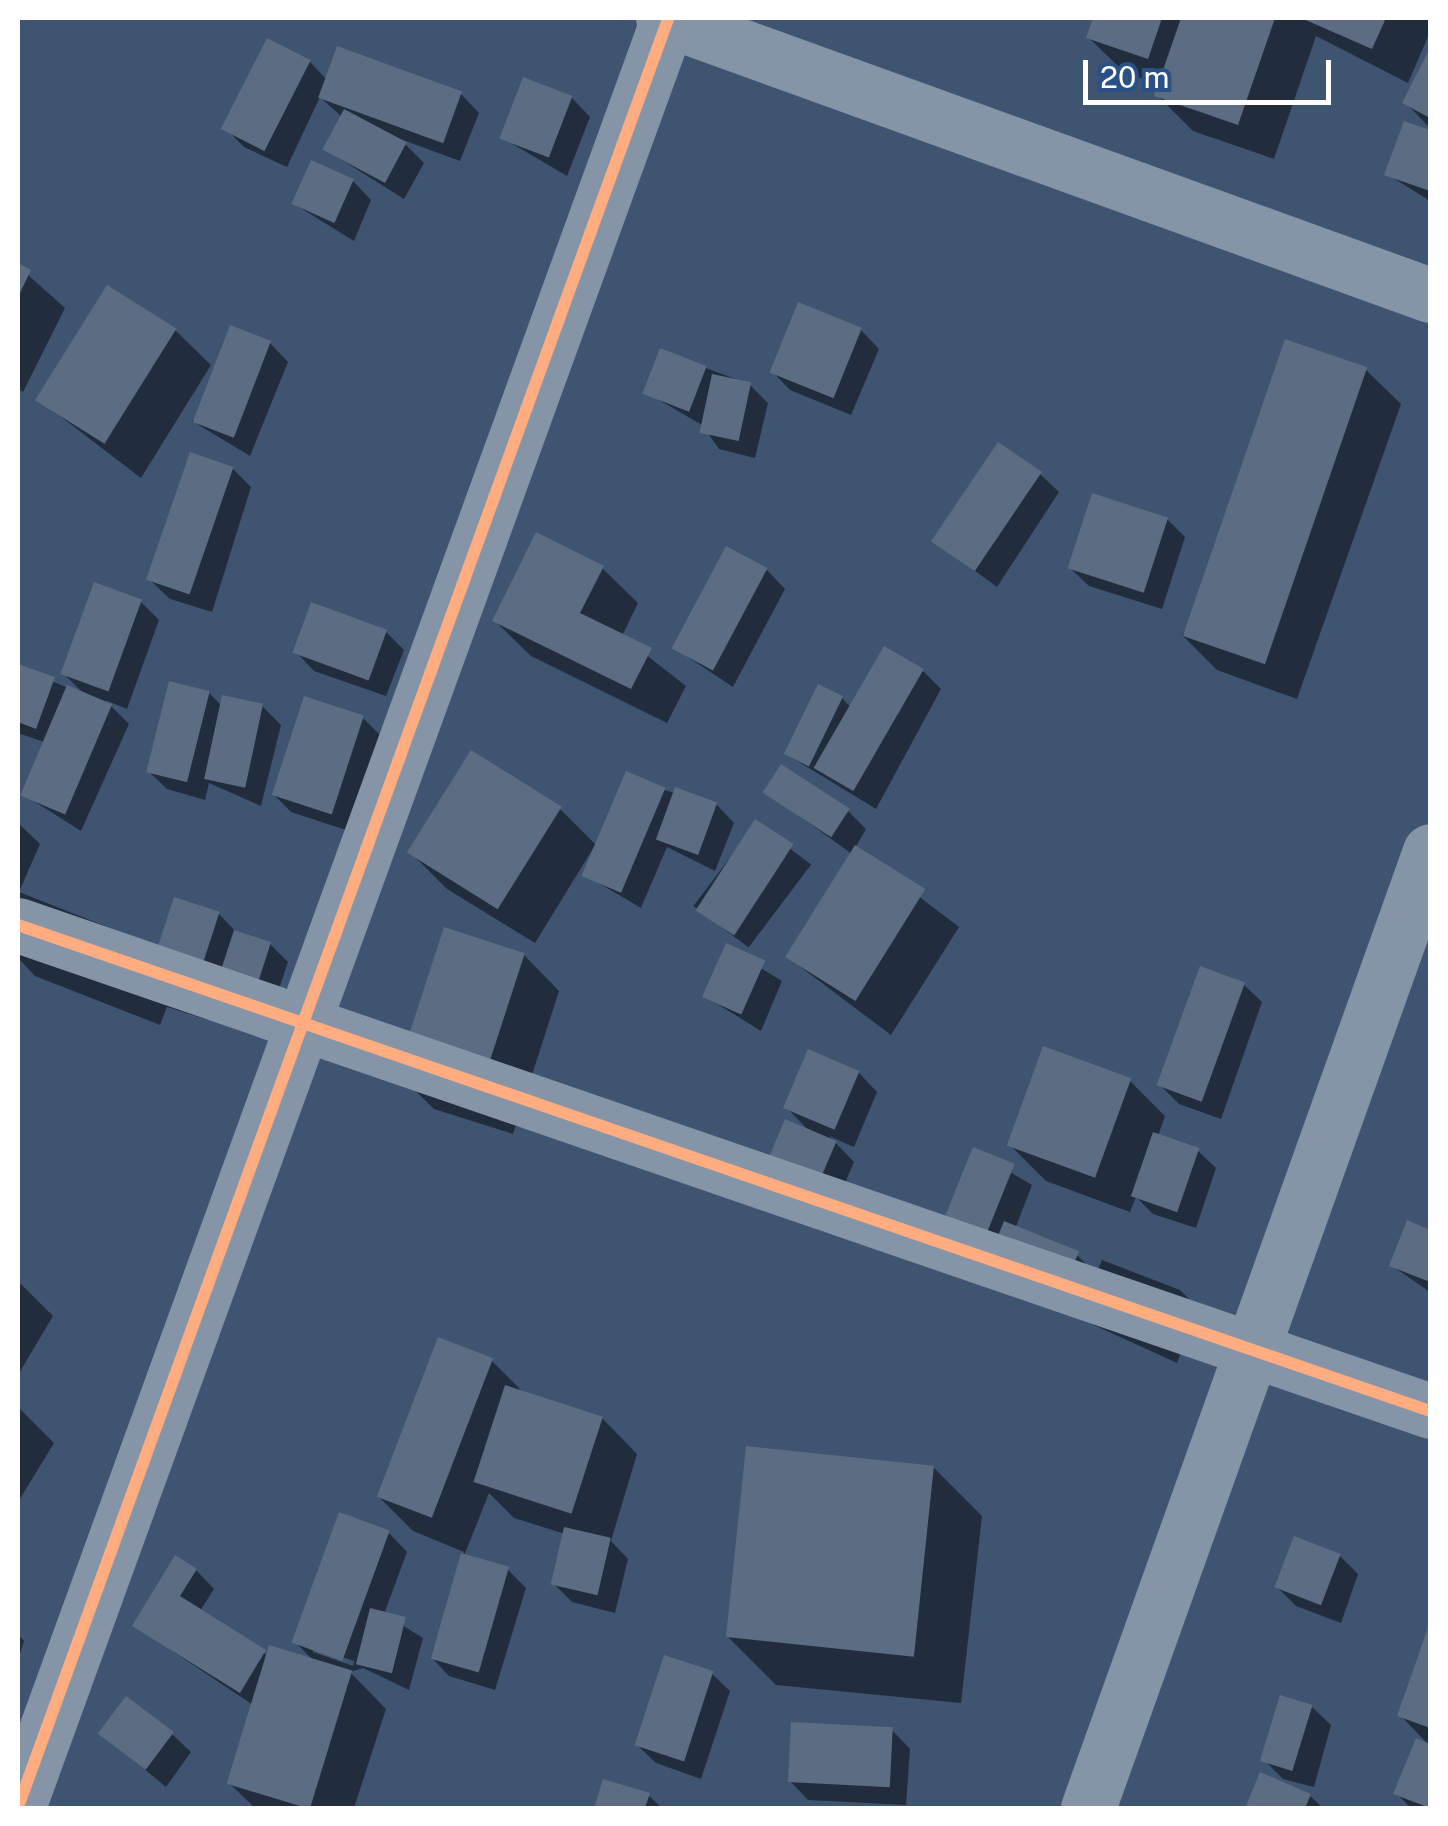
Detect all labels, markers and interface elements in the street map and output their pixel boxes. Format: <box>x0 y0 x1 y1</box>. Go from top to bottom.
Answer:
scale bar <box>1088 40 1336 102</box>
text: 20 m <box>1100 59 1169 95</box>

